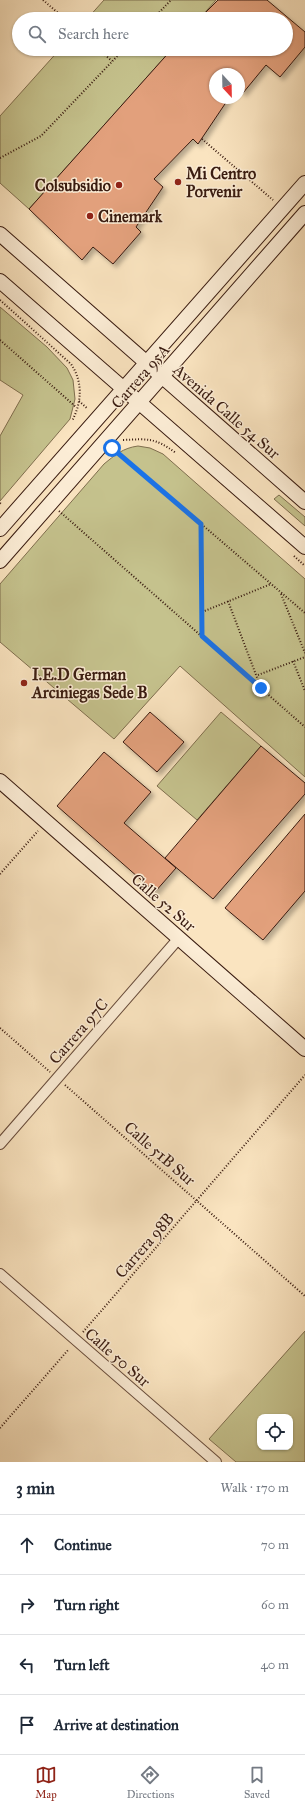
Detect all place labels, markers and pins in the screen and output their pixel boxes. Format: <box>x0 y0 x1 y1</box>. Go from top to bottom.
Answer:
place label: Mi Centro Porvenir <box>186 164 256 201</box>
place label: Colsubsidio <box>35 176 111 195</box>
marker: Mi Centro Porvenir <box>173 177 183 187</box>
marker: Colsubsidio <box>114 180 124 190</box>
place label: Cinemark <box>98 207 163 226</box>
marker: Cinemark <box>85 211 95 221</box>
place label: I.E.D German Arciniegas Sede B <box>31 665 148 703</box>
marker: I.E.D German Arciniegas Sede B <box>19 678 29 688</box>

